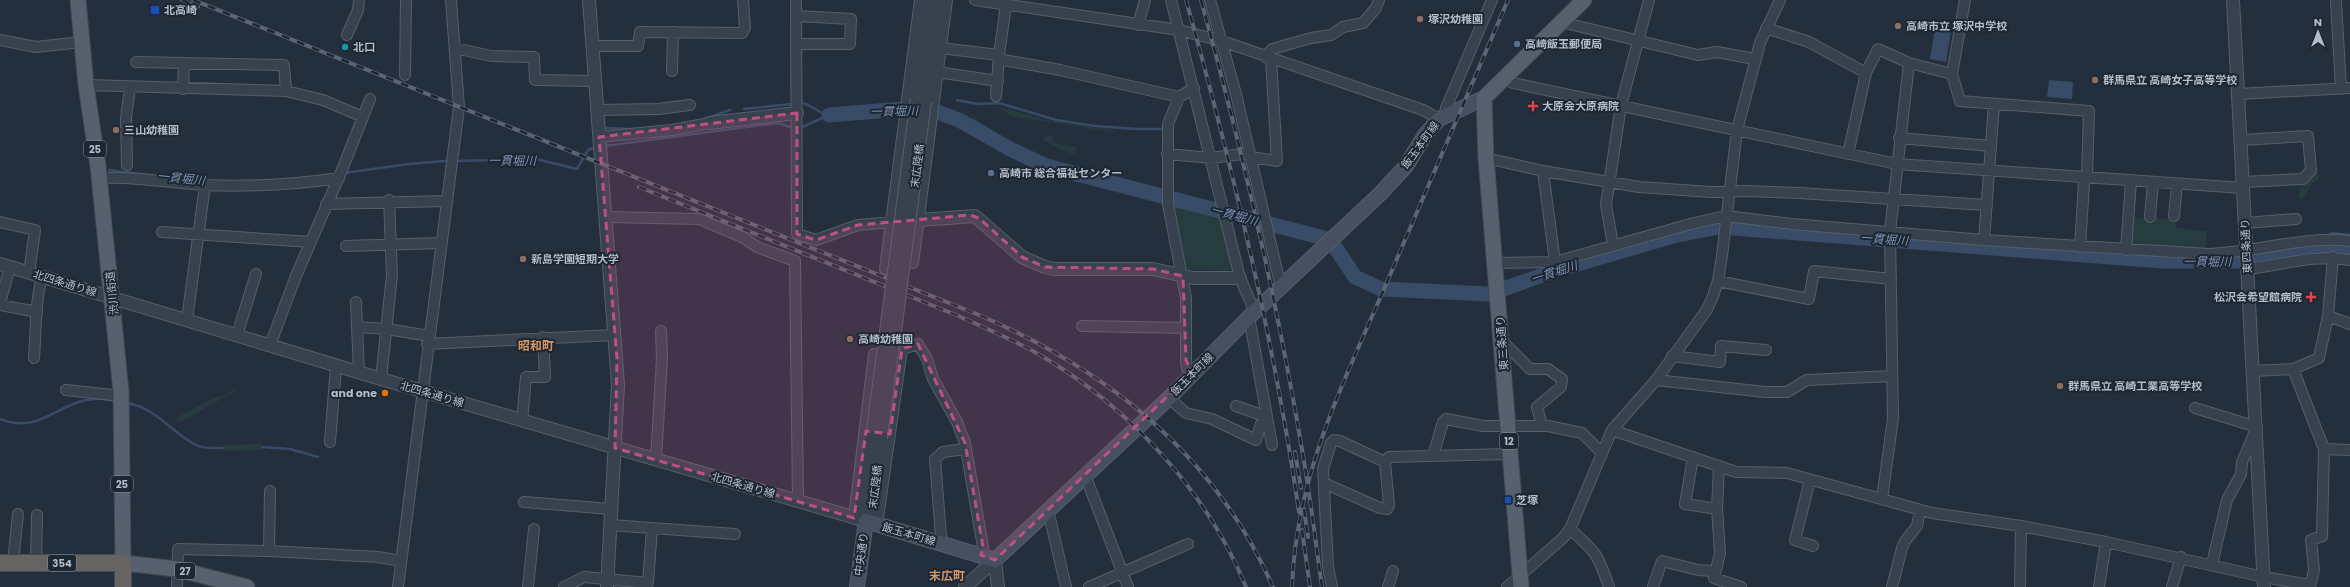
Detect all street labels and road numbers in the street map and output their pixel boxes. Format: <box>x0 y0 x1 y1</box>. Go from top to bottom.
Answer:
street label: 飯玉本町線 <box>1397 118 1443 172</box>
road number: 25 <box>84 141 106 157</box>
street label: 末広陸橋 <box>906 143 928 189</box>
street label: 東四条通り <box>2237 218 2255 274</box>
street label: 北四条通り線 <box>31 266 99 300</box>
street label: 渋川街道 <box>102 270 122 316</box>
street label: 東三条通り <box>1492 315 1512 371</box>
street label: 飯玉本町線 <box>1167 349 1217 399</box>
street label: 北四条通り線 <box>398 377 466 411</box>
road number: 12 <box>1500 433 1518 449</box>
street label: 末広陸橋 <box>864 464 886 510</box>
street label: 北四条通り線 <box>709 468 777 502</box>
road number: 25 <box>111 476 133 492</box>
street label: 飯玉本町線 <box>880 519 938 549</box>
street label: 中央通り <box>850 531 872 577</box>
road number: 354 <box>48 555 76 571</box>
road number: 27 <box>175 563 195 579</box>

